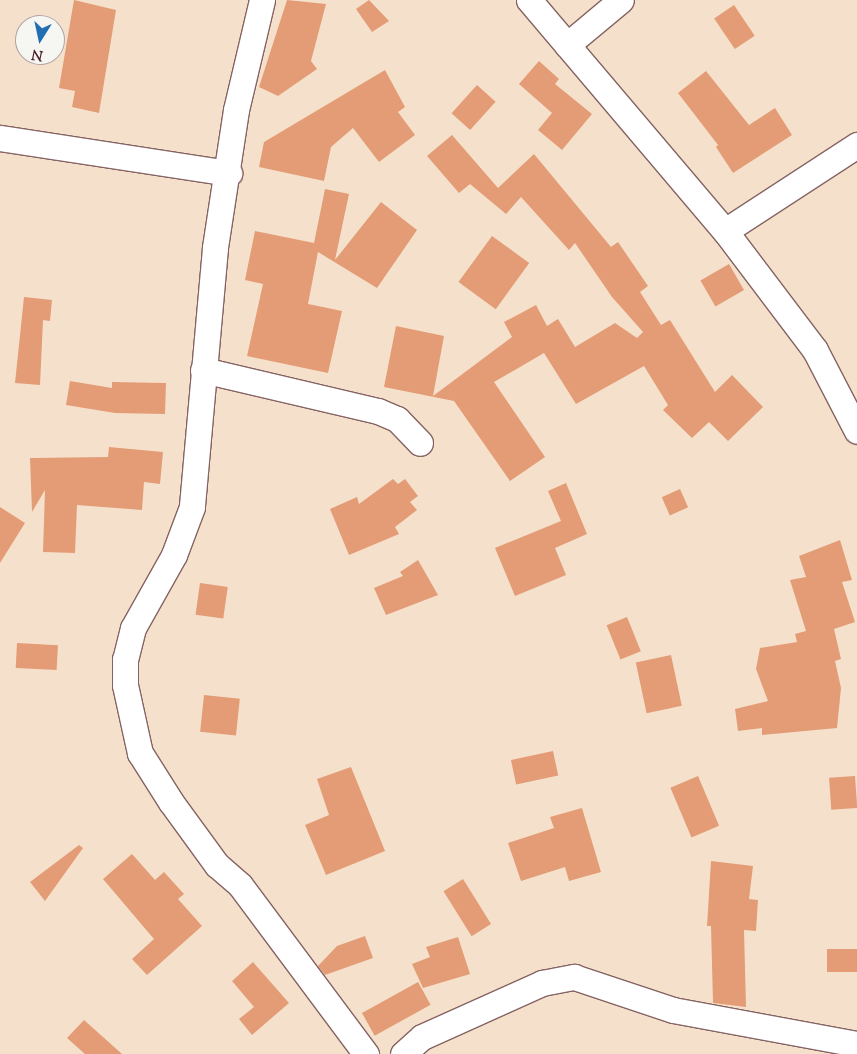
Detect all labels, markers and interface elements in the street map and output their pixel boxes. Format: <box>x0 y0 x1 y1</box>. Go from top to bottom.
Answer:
north arrow <box>15 15 65 65</box>
text: N <box>30 43 45 65</box>

